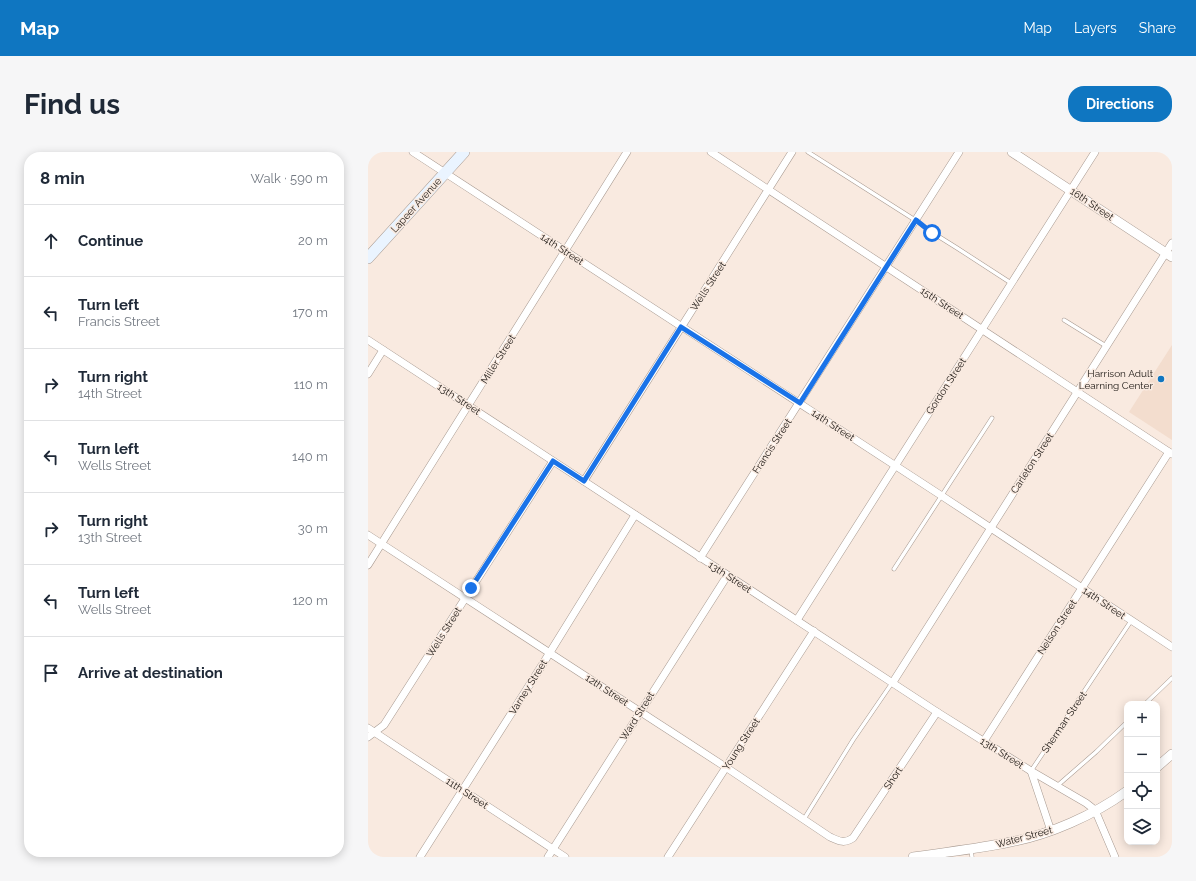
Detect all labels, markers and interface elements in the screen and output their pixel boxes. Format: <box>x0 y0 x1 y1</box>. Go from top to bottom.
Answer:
text: Map <box>20 17 59 39</box>
text: Map <box>1024 20 1052 36</box>
text: Layers <box>1074 20 1117 36</box>
text: Share <box>1139 20 1176 36</box>
button: Directions <box>1068 86 1172 122</box>
text: Find us <box>24 88 120 121</box>
text: 8 min <box>40 168 85 188</box>
text: Walk · 590 m <box>251 171 328 186</box>
street label: Lapeer Avenue <box>389 175 444 235</box>
street label: 16th Street <box>1068 186 1116 223</box>
route start <box>923 224 941 242</box>
icon: ahead <box>40 230 62 252</box>
street label: 14th Street <box>538 231 586 267</box>
text: Continue <box>78 232 143 250</box>
text: 20 m <box>298 233 328 248</box>
street label: Wells Street <box>688 259 728 313</box>
street label: 15th Street <box>918 285 966 321</box>
text: Turn left <box>78 296 139 314</box>
icon: left <box>40 302 62 324</box>
text: 170 m <box>292 305 328 320</box>
text: Francis Street <box>78 314 160 329</box>
street label: Miller Street <box>479 332 518 386</box>
street label: Gordon Street <box>924 355 969 416</box>
text: Turn right <box>78 368 148 386</box>
place label: Harrison Adult Learning Center <box>1079 368 1154 391</box>
icon: right <box>40 374 62 396</box>
marker: Harrison Adult Learning Center <box>1156 374 1166 384</box>
text: 110 m <box>294 377 328 392</box>
street label: 13th Street <box>435 381 483 417</box>
text: 14th Street <box>78 386 142 401</box>
street label: 14th Street <box>809 407 857 443</box>
street label: Francis Street <box>750 416 794 475</box>
street label: Carleton Street <box>1008 430 1056 495</box>
text: Turn left <box>78 440 139 458</box>
icon: left <box>40 446 62 468</box>
text: 140 m <box>292 449 328 464</box>
text: Wells Street <box>78 458 151 473</box>
text: Turn right <box>78 512 148 530</box>
icon: right <box>40 518 62 540</box>
text: 30 m <box>298 521 328 536</box>
text: 13th Street <box>78 530 142 545</box>
street label: 13th Street <box>706 559 754 595</box>
route end <box>462 579 480 597</box>
text: Turn left <box>78 584 139 602</box>
street label: 14th Street <box>1081 585 1128 622</box>
icon: left <box>40 590 62 612</box>
text: 120 m <box>292 593 328 608</box>
street label: Nelson Street <box>1035 597 1079 656</box>
text: Wells Street <box>78 602 151 617</box>
street label: Wells Street <box>424 605 464 659</box>
street label: Varney Street <box>507 657 549 716</box>
icon: arrive <box>40 662 62 684</box>
text: Arrive at destination <box>78 664 223 682</box>
street label: 12th Street <box>583 672 631 708</box>
street label: Ward Street <box>618 689 657 742</box>
street label: Sherman Street <box>1039 689 1089 755</box>
map controls <box>1124 701 1160 845</box>
button: + <box>1124 701 1160 737</box>
street label: Young Street <box>720 715 762 772</box>
street label: 13th Street <box>978 735 1026 771</box>
button: − <box>1124 737 1160 773</box>
street label: Short <box>882 764 905 791</box>
button: locate <box>1124 773 1160 809</box>
street label: 11th Street <box>444 775 491 811</box>
button: layers <box>1124 809 1160 845</box>
street label: Water Street <box>995 824 1054 850</box>

